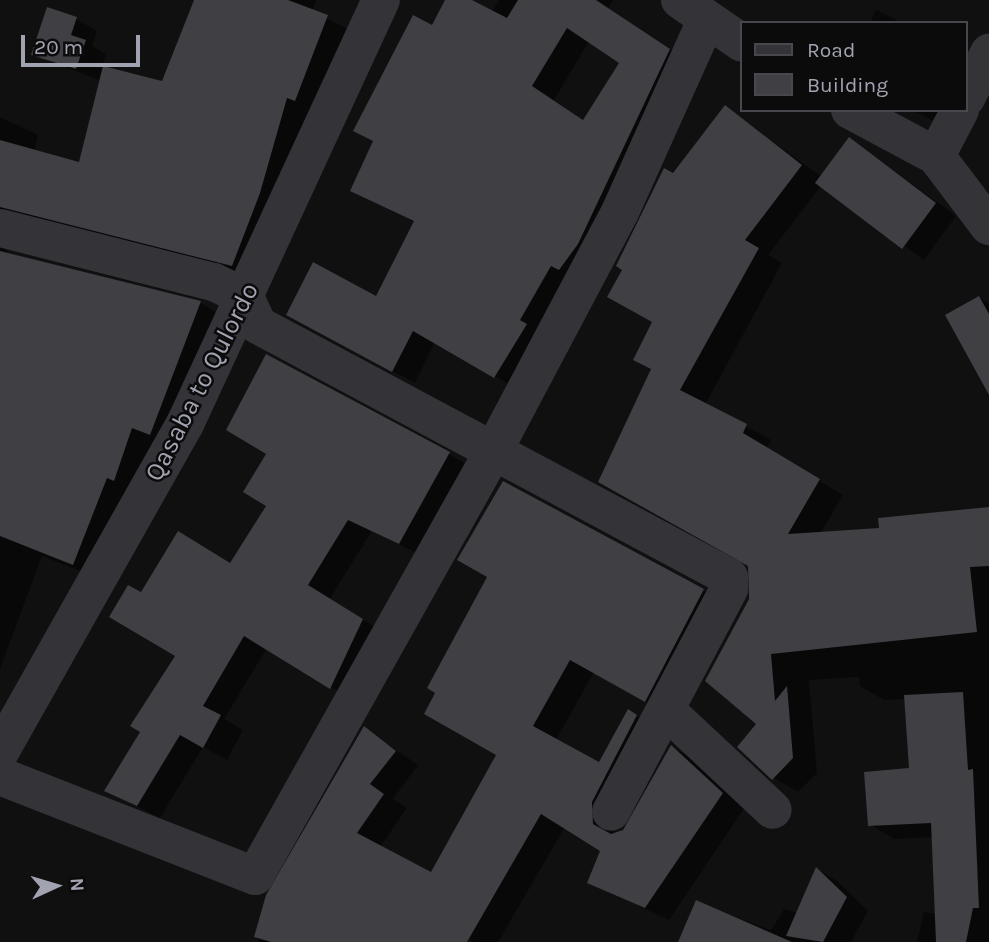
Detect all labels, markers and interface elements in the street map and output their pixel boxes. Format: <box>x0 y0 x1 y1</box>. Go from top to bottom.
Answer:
scale bar <box>24 21 144 65</box>
legend <box>740 21 968 112</box>
text: 20 m <box>34 35 83 59</box>
text: Road <box>807 38 855 62</box>
text: Building <box>807 73 888 97</box>
street label: Qasaba to Qulordo <box>139 278 265 486</box>
north arrow <box>21 851 91 921</box>
text: N <box>66 877 88 892</box>

